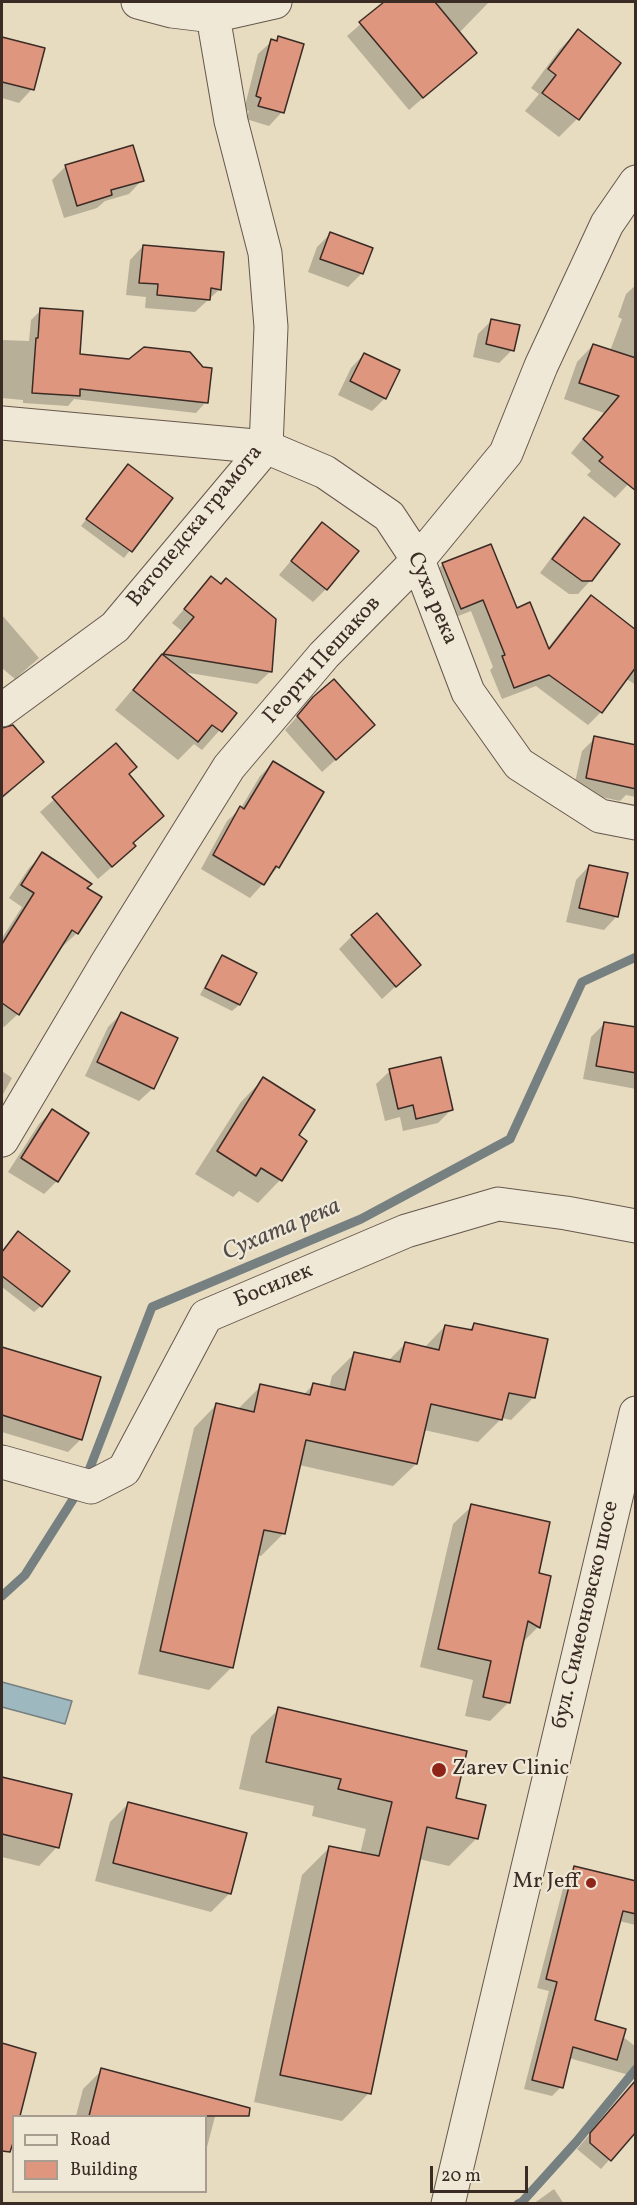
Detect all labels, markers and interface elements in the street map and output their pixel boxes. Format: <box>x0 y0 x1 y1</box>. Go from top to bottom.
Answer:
street label: Ватопедска грамота <box>123 441 269 613</box>
street label: Суха река <box>400 549 462 649</box>
street label: Георги Пешаков <box>259 592 387 730</box>
water label: Сухата река <box>219 1193 345 1269</box>
street label: Босилек <box>231 1259 317 1315</box>
street label: бул. Симеоновско шосе <box>548 1498 626 1732</box>
place label: Zarev Clinic <box>452 1757 569 1783</box>
marker: Zarev Clinic <box>430 1761 448 1779</box>
place label: Mr Jeff <box>513 1870 579 1896</box>
marker: Mr Jeff <box>584 1876 598 1890</box>
legend <box>12 2115 207 2193</box>
text: Road <box>70 2128 111 2153</box>
scale bar <box>433 2154 530 2192</box>
text: Building <box>70 2158 138 2183</box>
text: 20 m <box>441 2164 481 2189</box>

